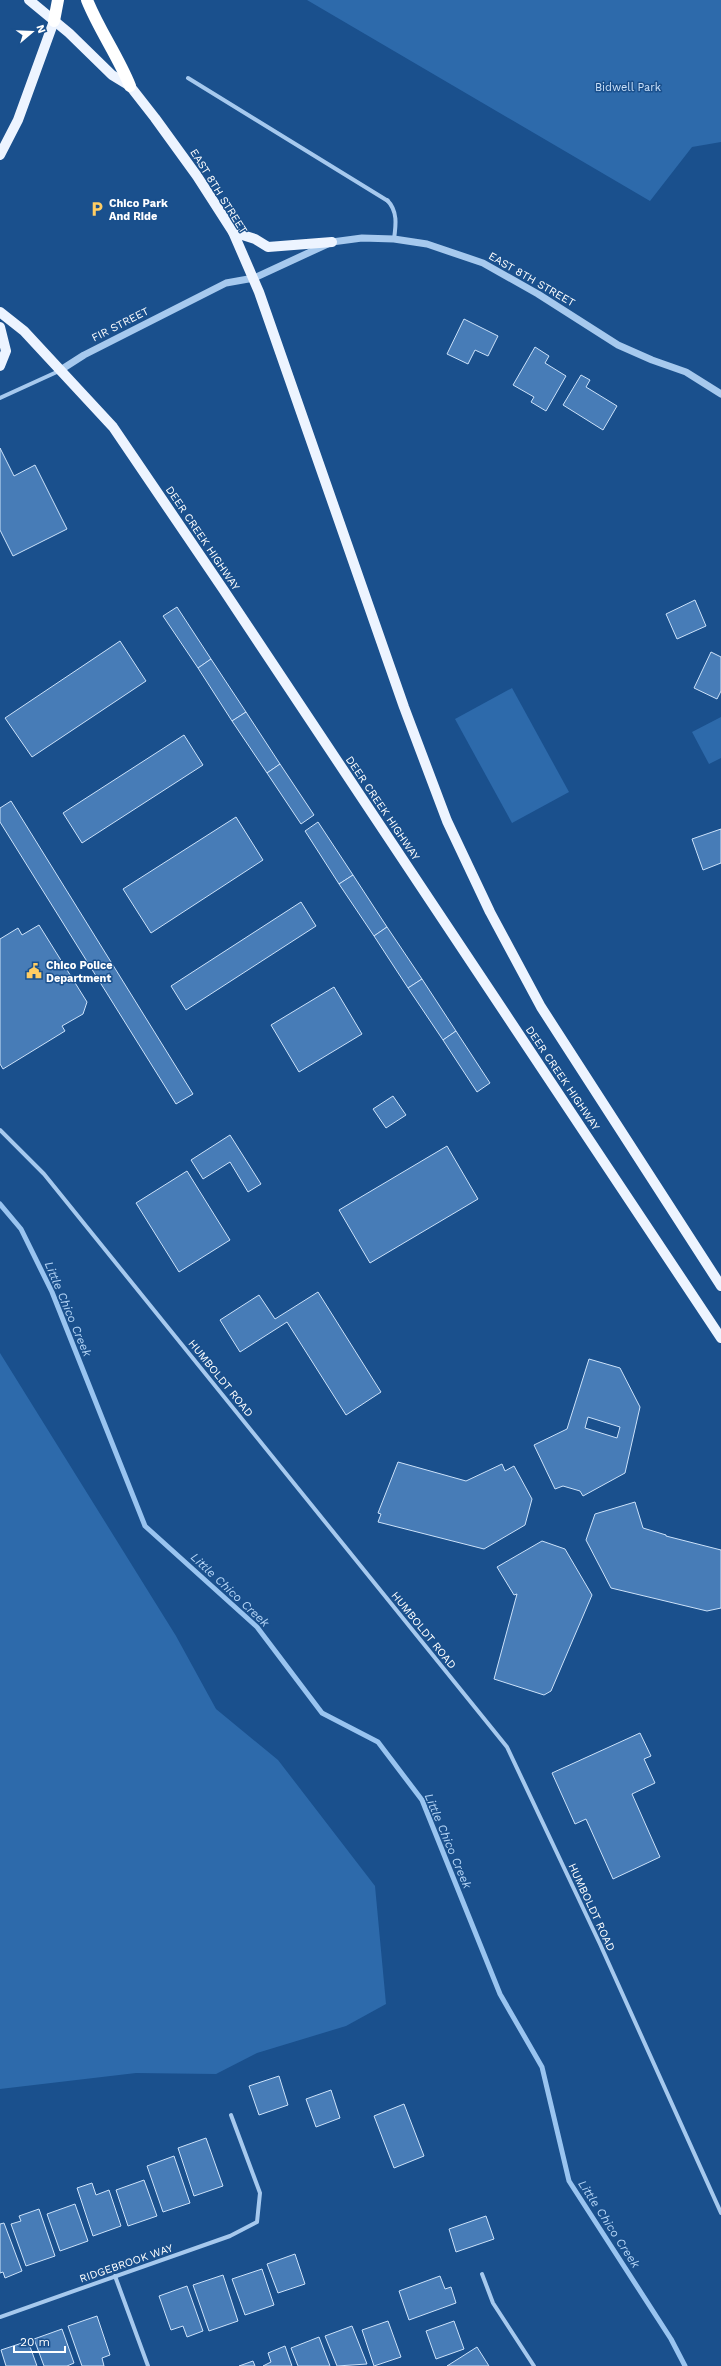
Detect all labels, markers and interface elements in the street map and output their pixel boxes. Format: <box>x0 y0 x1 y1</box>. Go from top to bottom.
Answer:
north arrow <box>12 12 52 52</box>
text: N <box>34 23 48 35</box>
park label: Bidwell Park <box>595 81 661 94</box>
street label: EAST 8TH STREET <box>187 146 250 236</box>
place label: Chico Park And Ride <box>109 197 168 223</box>
parking icon: Chico Park And Ride <box>88 200 106 218</box>
street label: EAST 8TH STREET <box>486 249 578 310</box>
street label: FIR STREET <box>89 304 151 344</box>
street label: DEER CREEK HIGHWAY <box>163 484 243 594</box>
street label: DEER CREEK HIGHWAY <box>343 754 423 864</box>
place label: Chico Police Department <box>46 959 113 985</box>
public building icon: Chico Police Department <box>25 962 43 980</box>
street label: DEER CREEK HIGHWAY <box>523 1024 603 1134</box>
water label: Little Chico Creek <box>42 1259 95 1359</box>
street label: HUMBOLDT ROAD <box>186 1337 256 1420</box>
water label: Little Chico Creek <box>188 1550 272 1630</box>
street label: HUMBOLDT ROAD <box>389 1589 459 1672</box>
water label: Little Chico Creek <box>422 1791 475 1891</box>
street label: HUMBOLDT ROAD <box>565 1861 618 1953</box>
water label: Little Chico Creek <box>575 2177 643 2271</box>
street label: RIDGEBROOK WAY <box>78 2241 175 2286</box>
scale bar <box>14 2328 65 2354</box>
text: 20 m <box>20 2335 50 2349</box>

